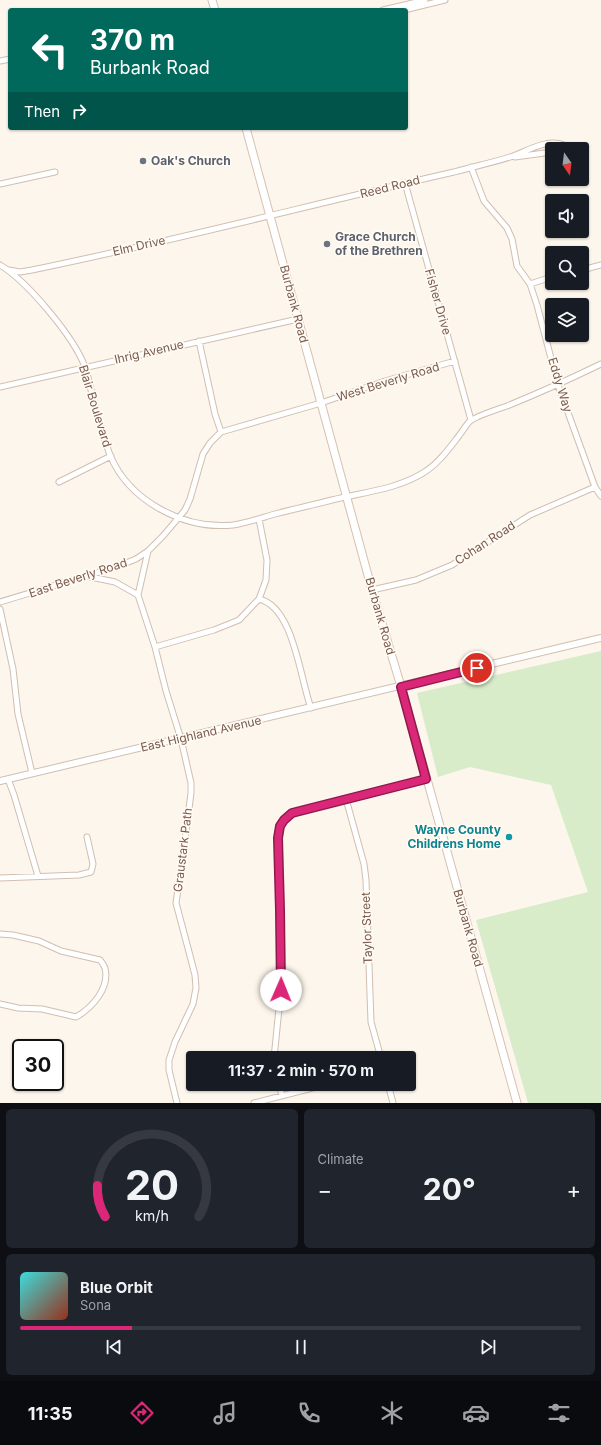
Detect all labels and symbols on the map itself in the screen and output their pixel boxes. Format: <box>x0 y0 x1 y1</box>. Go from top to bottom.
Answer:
north arrow <box>545 142 589 186</box>
place label: Oak's Church <box>151 153 231 168</box>
marker: Oak's Church <box>138 156 148 166</box>
street label: Reed Road <box>358 172 421 201</box>
place label: Grace Church of the Brethren <box>335 229 423 258</box>
street label: Elm Drive <box>111 232 167 259</box>
marker: Grace Church of the Brethren <box>322 239 332 249</box>
street label: Burbank Road <box>277 263 312 344</box>
street label: Fisher Drive <box>422 267 455 337</box>
street label: Ihrig Avenue <box>113 336 185 367</box>
street label: Eddy Way <box>545 356 576 414</box>
street label: West Beverly Road <box>335 359 441 404</box>
street label: Blair Boulevard <box>76 363 115 449</box>
street label: Cohan Road <box>452 517 518 568</box>
street label: East Beverly Road <box>27 555 129 600</box>
street label: Burbank Road <box>362 575 399 656</box>
pin <box>460 651 494 685</box>
street label: East Highland Avenue <box>139 712 263 755</box>
street label: Graustark Path <box>170 807 195 893</box>
place label: Wayne County Childrens Home <box>407 822 502 851</box>
marker: Wayne County Childrens Home <box>504 832 514 842</box>
street label: Burbank Road <box>450 887 487 968</box>
street label: Taylor Street <box>358 892 375 964</box>
position arrow <box>260 969 302 1011</box>
speed limit sign: 30 <box>12 1039 64 1091</box>

